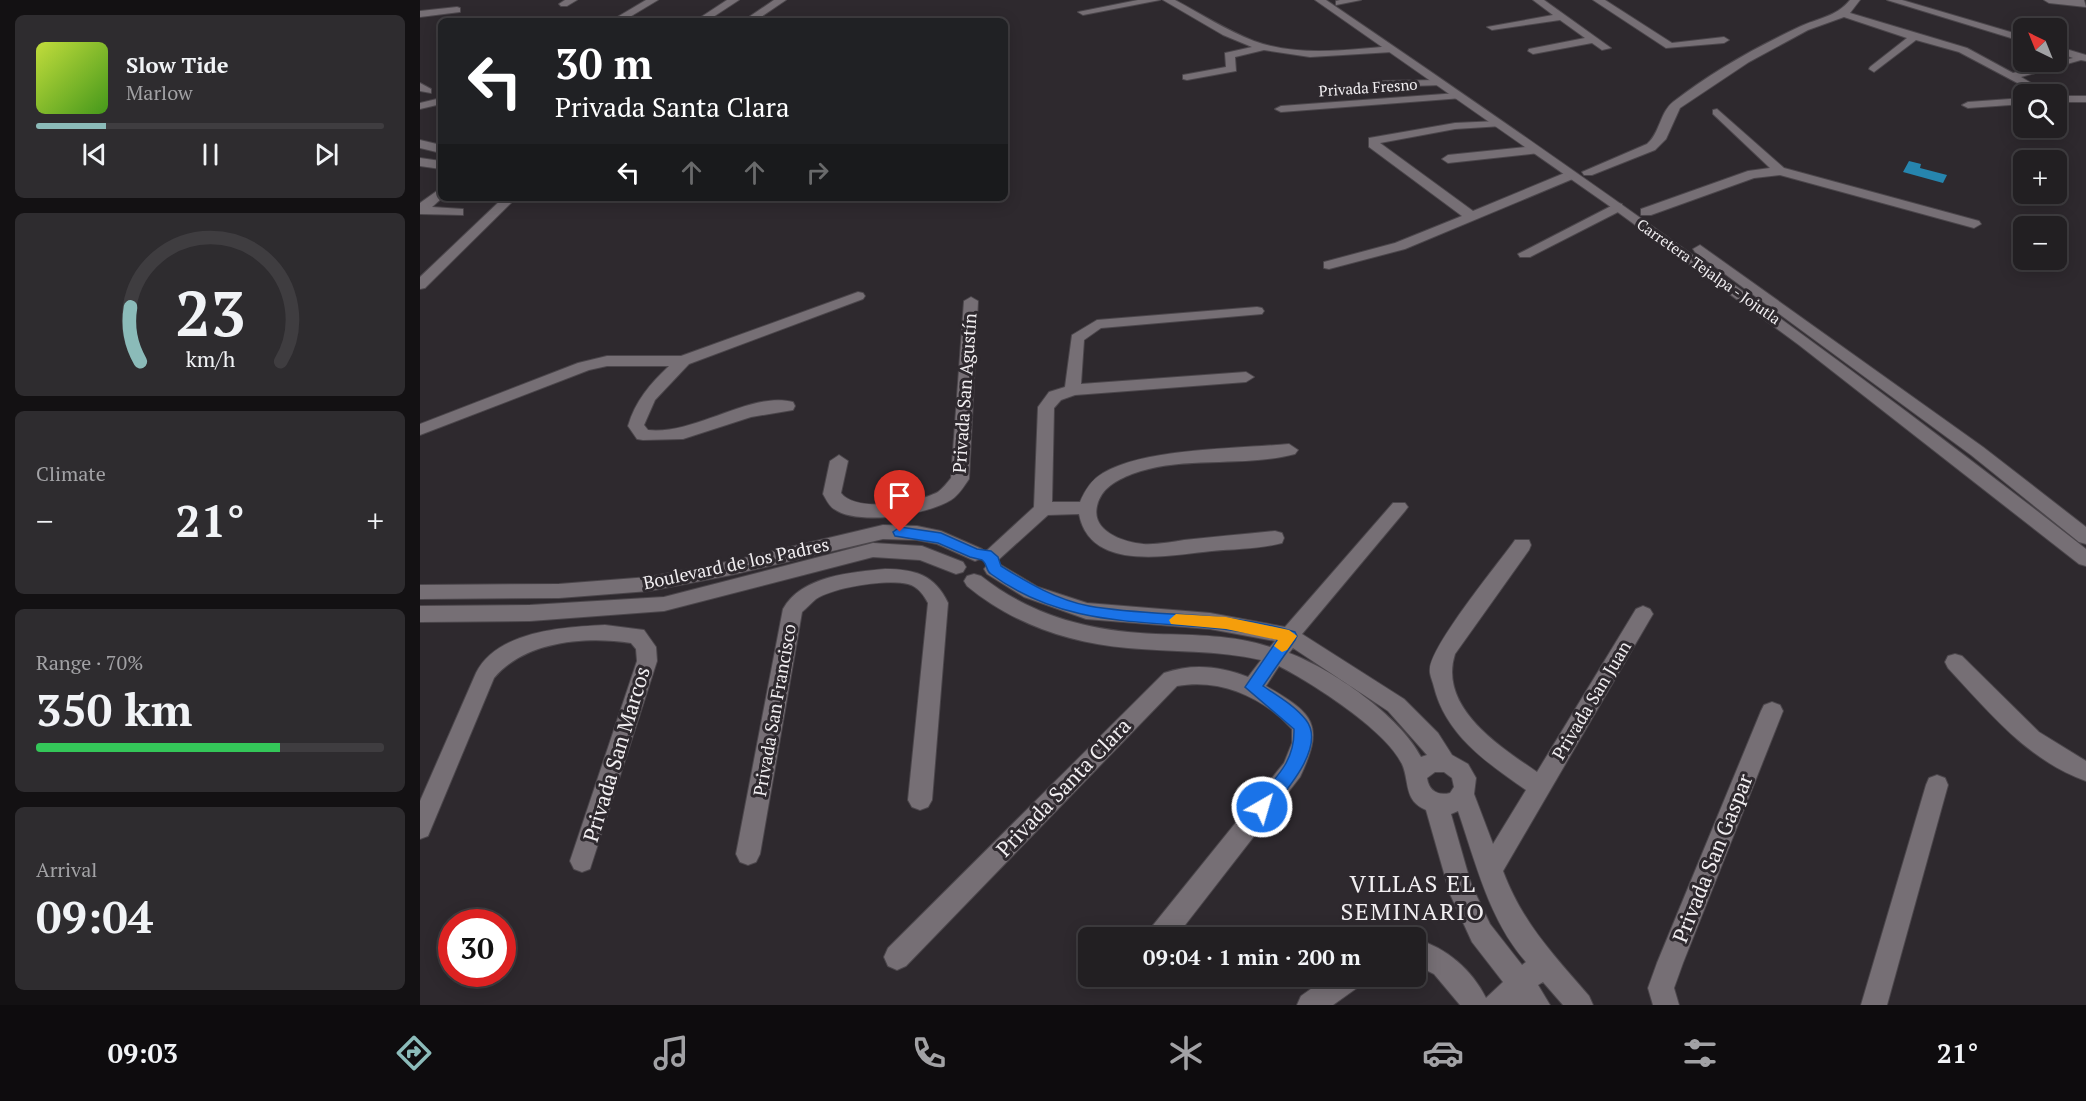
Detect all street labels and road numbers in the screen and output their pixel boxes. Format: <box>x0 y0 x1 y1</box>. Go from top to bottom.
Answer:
street label: Privada Fresno <box>1318 74 1418 100</box>
street label: Carretera Tejalpa - Jojutla <box>1633 214 1785 329</box>
street label: Privada San Agustín <box>946 312 982 474</box>
street label: Boulevard de los Padres <box>641 532 831 594</box>
street label: Privada San Francisco <box>747 622 801 798</box>
street label: Privada San Juan <box>1546 636 1636 764</box>
street label: Privada San Marcos <box>576 663 656 845</box>
street label: Privada Santa Clara <box>990 711 1137 862</box>
street label: Privada San Gaspar <box>1665 769 1759 947</box>

